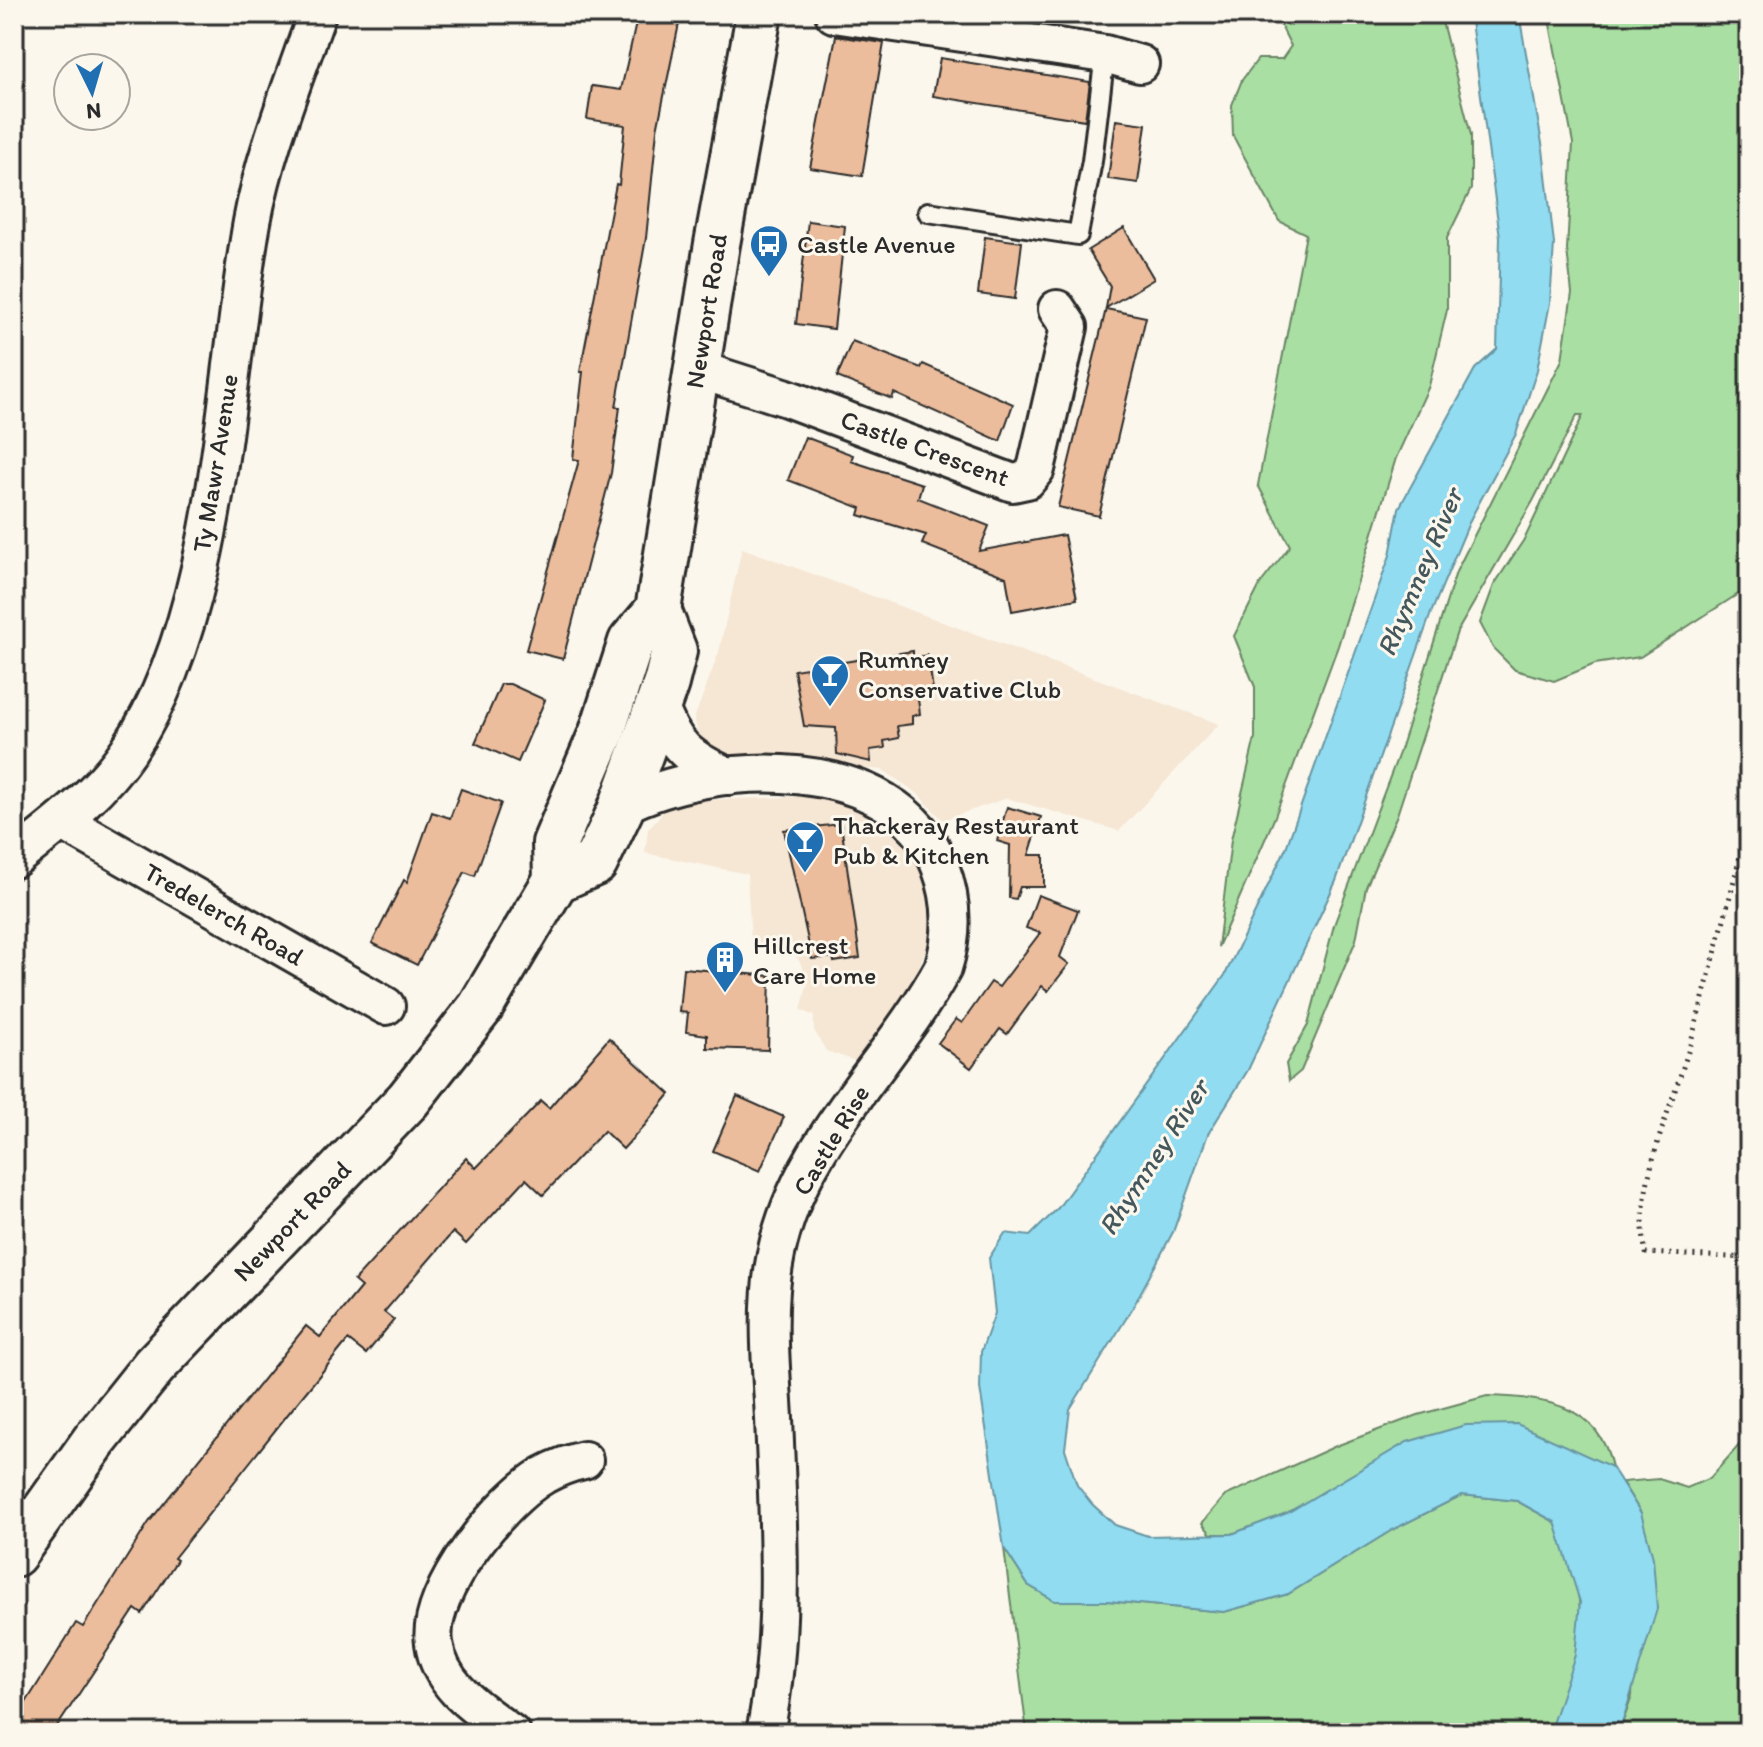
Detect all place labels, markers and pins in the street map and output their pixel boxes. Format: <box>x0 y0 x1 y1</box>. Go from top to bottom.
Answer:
bus stop icon: Castle Avenue <box>748 223 790 278</box>
place label: Castle Avenue <box>797 228 956 260</box>
place label: Rumney Conservative Club <box>858 643 1061 705</box>
bar icon: Rumney Conservative Club <box>809 653 851 708</box>
place label: Thackeray Restaurant Pub & Kitchen <box>833 809 1079 871</box>
bar icon: Thackeray Restaurant Pub & Kitchen <box>784 819 826 874</box>
place label: Hillcrest Care Home <box>753 929 876 991</box>
building icon: Hillcrest Care Home <box>704 939 746 994</box>

